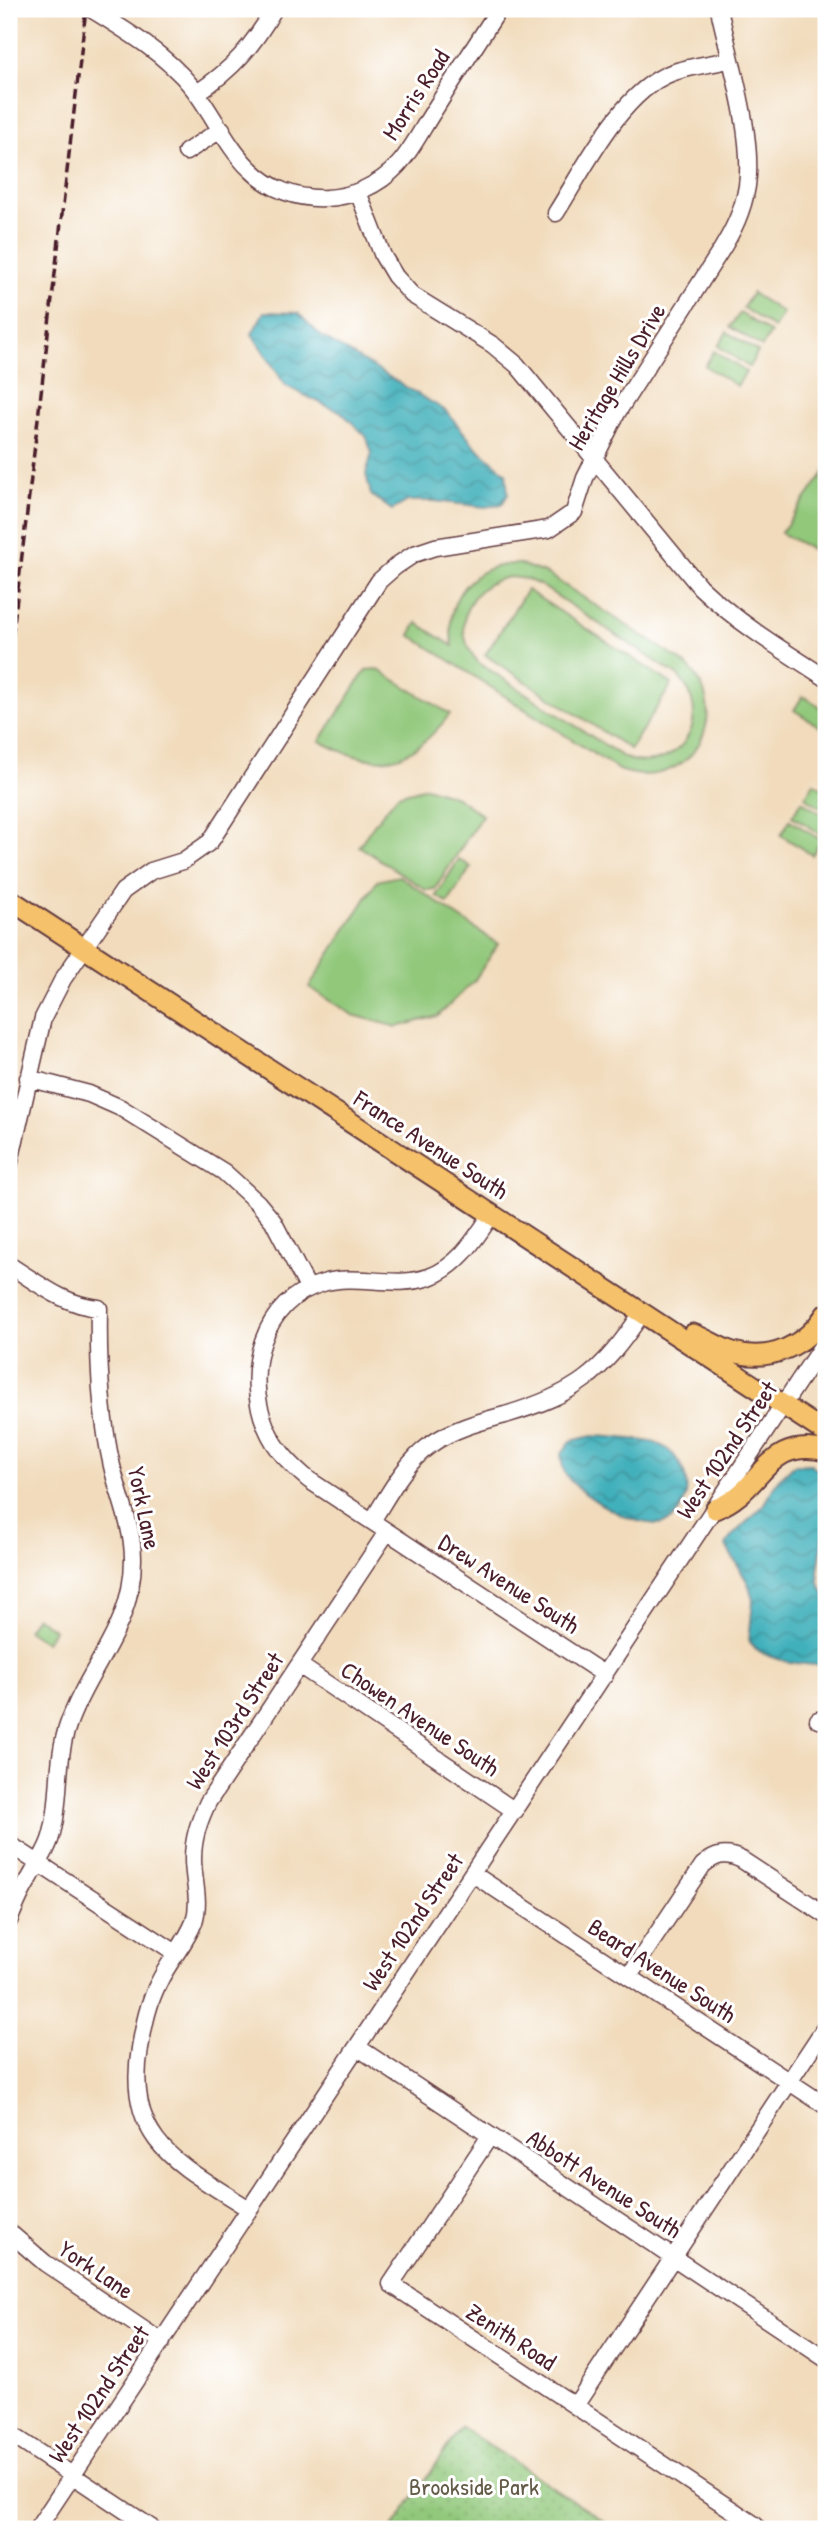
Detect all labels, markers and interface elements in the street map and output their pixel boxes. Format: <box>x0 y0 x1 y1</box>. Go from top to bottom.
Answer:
street label: Morris Road <box>374 43 456 146</box>
street label: Heritage Hills Drive <box>560 297 673 456</box>
street label: France Avenue South <box>347 1082 515 1206</box>
street label: West 102nd Street <box>668 1374 784 1525</box>
street label: York Lane <box>121 1464 169 1553</box>
street label: Drew Avenue South <box>433 1526 586 1641</box>
street label: West 103rd Street <box>178 1645 291 1795</box>
street label: Chowen Avenue South <box>335 1653 506 1783</box>
street label: West 102nd Street <box>354 1846 470 1997</box>
street label: Beard Avenue South <box>582 1910 743 2030</box>
street label: Abbott Avenue South <box>521 2121 688 2245</box>
street label: York Lane <box>53 2232 141 2306</box>
street label: Zenith Road <box>460 2295 563 2377</box>
street label: West 102nd Street <box>40 2318 156 2469</box>
park label: Brookside Park <box>409 2470 539 2502</box>

